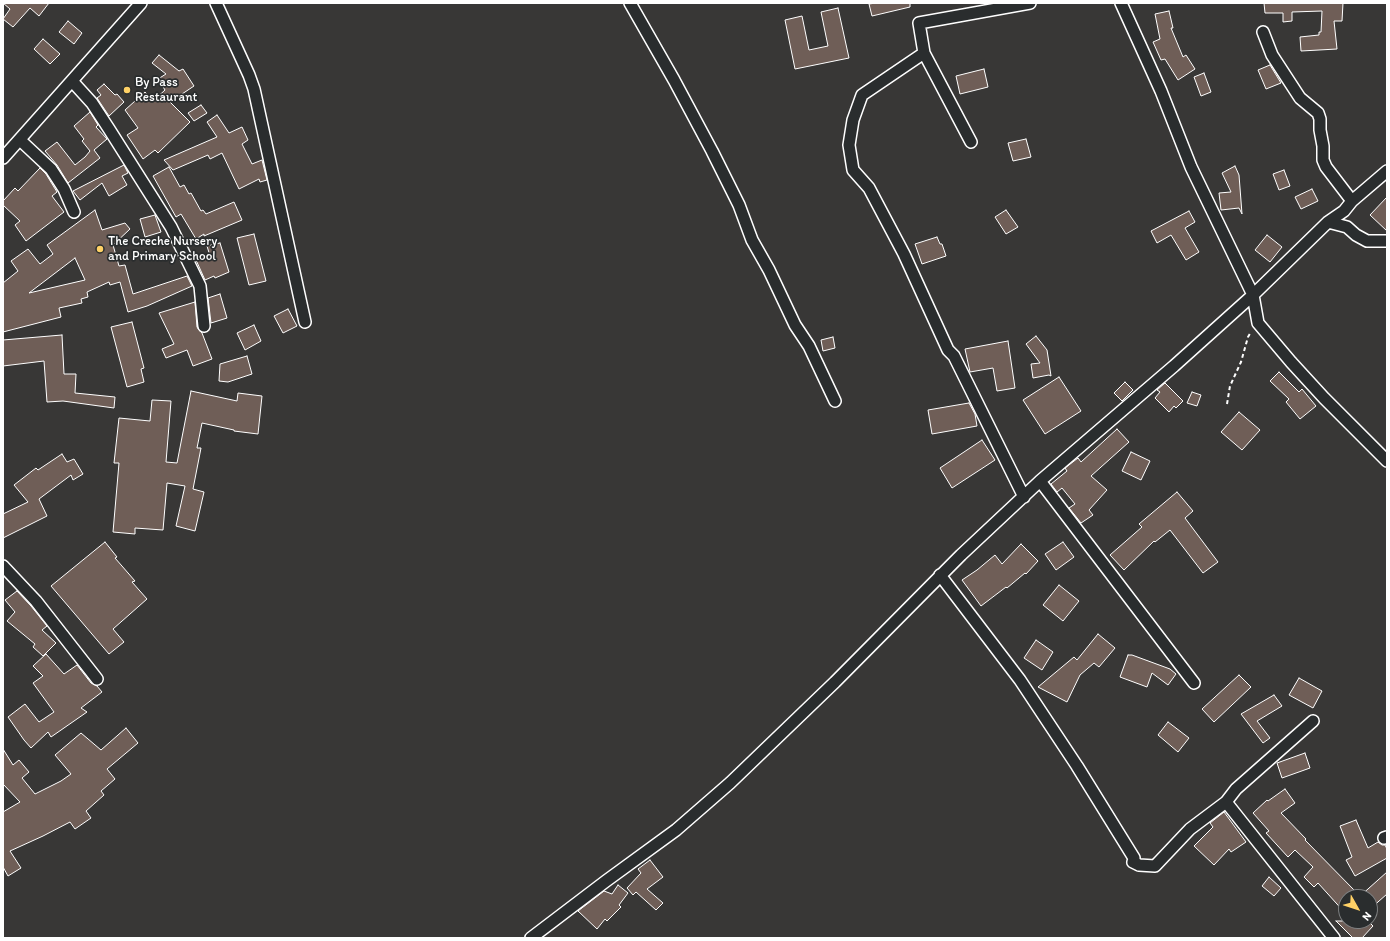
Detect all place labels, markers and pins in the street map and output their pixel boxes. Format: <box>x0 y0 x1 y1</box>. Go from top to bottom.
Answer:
place label: By Pass Restaurant <box>135 75 197 106</box>
marker: By Pass Restaurant <box>122 85 132 95</box>
place label: The Creche Nursery and Primary School <box>108 234 217 265</box>
marker: The Creche Nursery and Primary School <box>95 244 105 254</box>

